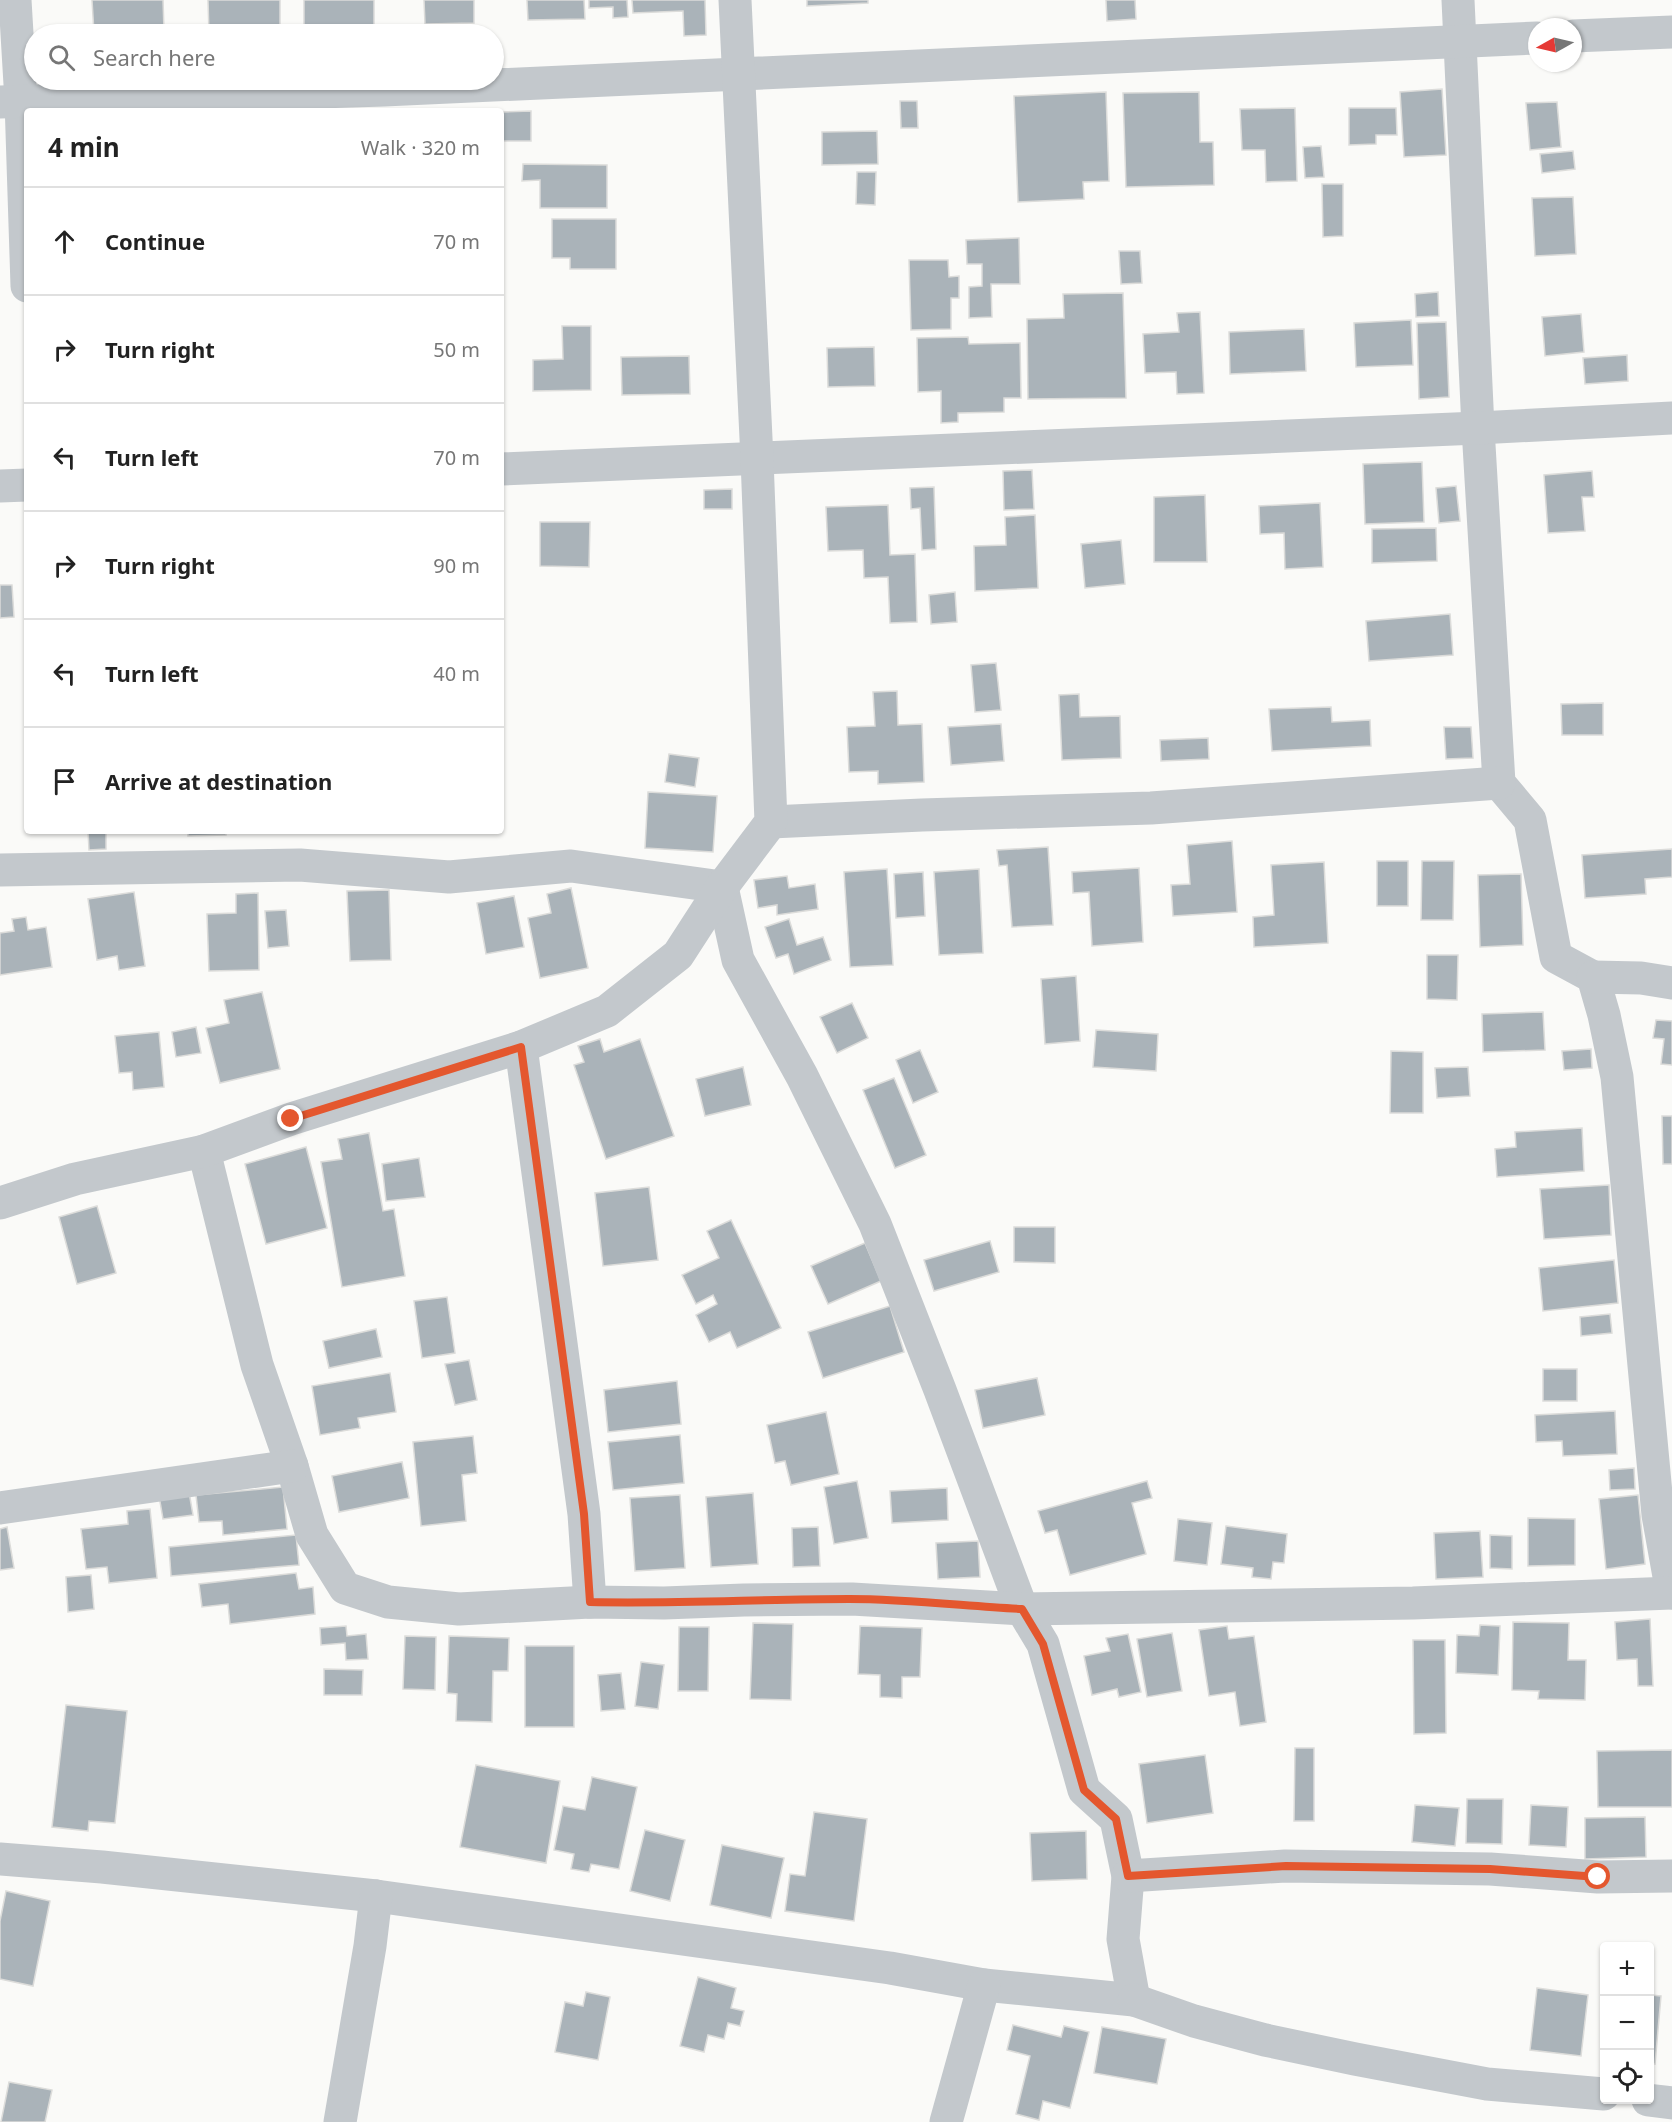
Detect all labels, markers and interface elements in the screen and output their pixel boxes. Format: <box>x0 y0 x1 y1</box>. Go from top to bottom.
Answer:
north arrow <box>1528 18 1582 72</box>
search box <box>24 24 504 90</box>
icon: search <box>45 41 78 74</box>
text: Search here <box>93 42 215 72</box>
text: 4 min <box>48 129 120 165</box>
text: Walk · 320 m <box>361 134 480 161</box>
icon: ahead <box>48 225 81 258</box>
text: Continue <box>105 226 205 256</box>
text: 70 m <box>433 228 480 255</box>
icon: right <box>48 333 81 366</box>
text: Turn right <box>105 334 215 364</box>
text: 50 m <box>433 336 480 363</box>
icon: left <box>48 441 81 474</box>
text: Turn left <box>105 442 199 472</box>
text: 70 m <box>433 444 480 471</box>
icon: right <box>48 549 81 582</box>
text: Turn right <box>105 550 215 580</box>
text: 90 m <box>433 552 480 579</box>
icon: left <box>48 657 81 690</box>
text: Turn left <box>105 658 199 688</box>
text: 40 m <box>433 660 480 687</box>
icon: arrive <box>48 765 81 798</box>
text: Arrive at destination <box>105 766 332 796</box>
route end <box>277 1105 303 1131</box>
route start <box>1584 1863 1610 1889</box>
map controls <box>1600 1942 1654 2104</box>
button: + <box>1600 1942 1654 1996</box>
button: − <box>1600 1996 1654 2050</box>
button: locate <box>1600 2050 1654 2104</box>

